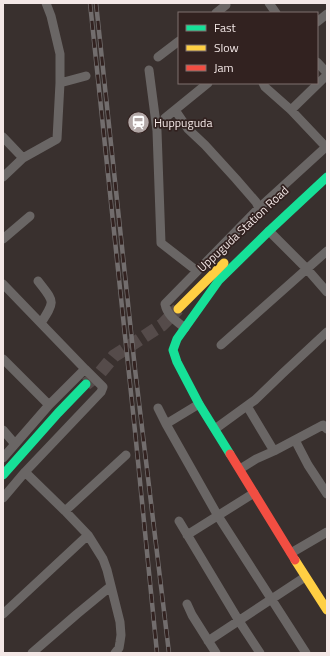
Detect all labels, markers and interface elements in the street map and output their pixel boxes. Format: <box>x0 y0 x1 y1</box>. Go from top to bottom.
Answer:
legend <box>178 12 318 84</box>
text: Fast <box>214 18 237 37</box>
text: Slow <box>214 38 239 57</box>
text: Jam <box>214 58 234 77</box>
station icon: Huppuguda <box>125 110 151 136</box>
place label: Huppuguda <box>154 113 212 132</box>
street label: Uppuguda Station Road <box>193 181 293 276</box>

